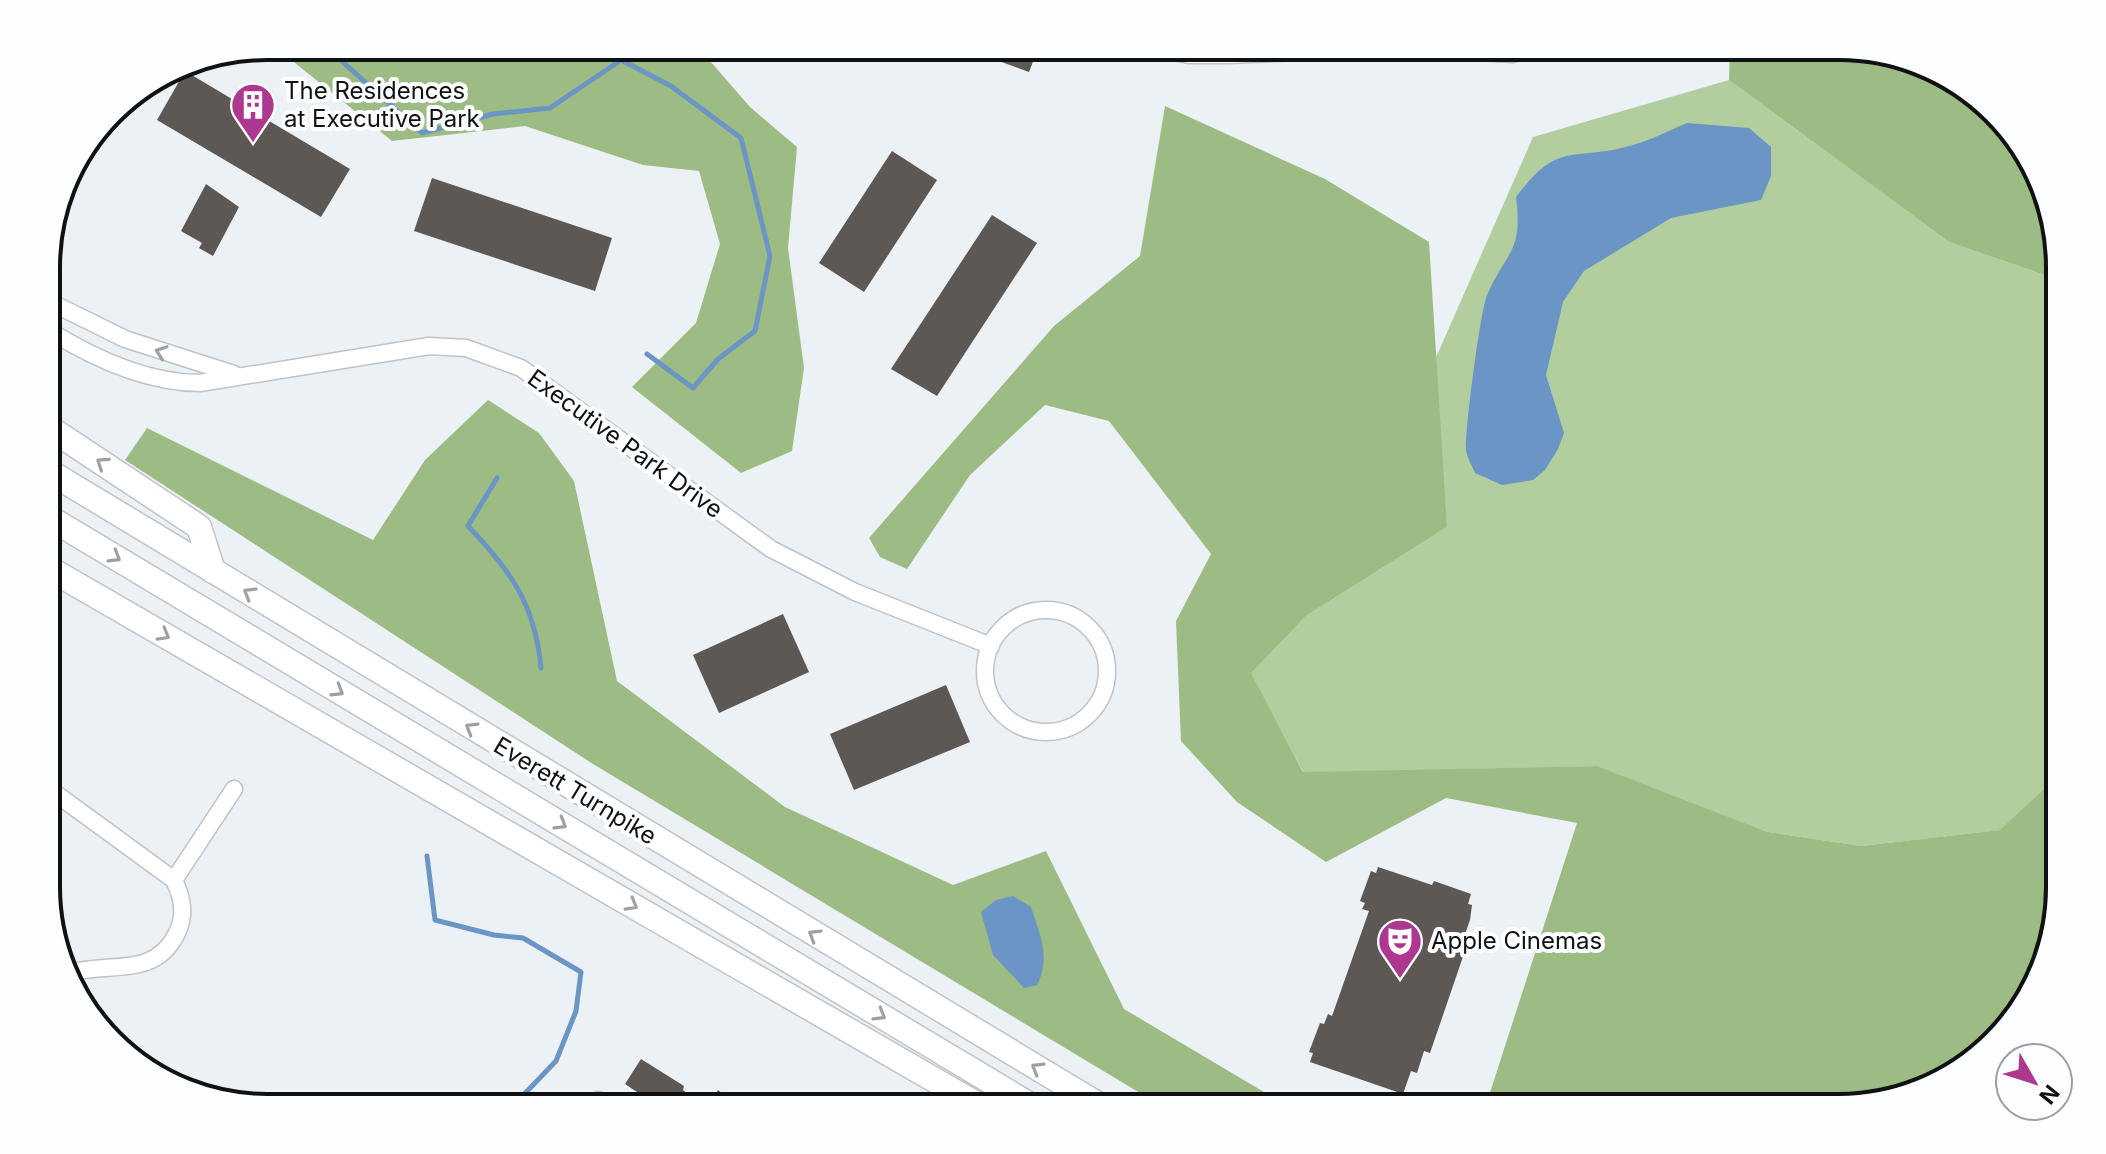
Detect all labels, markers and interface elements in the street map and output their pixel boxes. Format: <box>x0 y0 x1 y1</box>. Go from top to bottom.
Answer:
place label: The Residences at Executive Park <box>284 76 480 133</box>
building icon: The Residences at Executive Park <box>229 81 277 144</box>
one-way arrow <box>155 346 169 362</box>
street label: Executive Park Drive <box>522 363 728 524</box>
one-way arrow <box>97 458 111 473</box>
one-way arrow <box>106 547 121 563</box>
one-way arrow <box>243 587 258 603</box>
one-way arrow <box>155 625 170 641</box>
one-way arrow <box>329 681 344 697</box>
one-way arrow <box>465 722 480 738</box>
street label: Everett Turnpike <box>489 731 662 851</box>
one-way arrow <box>552 814 567 830</box>
one-way arrow <box>623 895 637 911</box>
theatre icon: Apple Cinemas <box>1376 917 1424 980</box>
place label: Apple Cinemas <box>1431 926 1602 955</box>
one-way arrow <box>808 929 823 944</box>
one-way arrow <box>871 1005 886 1021</box>
north arrow <box>1994 1042 2074 1122</box>
one-way arrow <box>1031 1062 1046 1078</box>
text: N <box>2034 1080 2065 1109</box>

